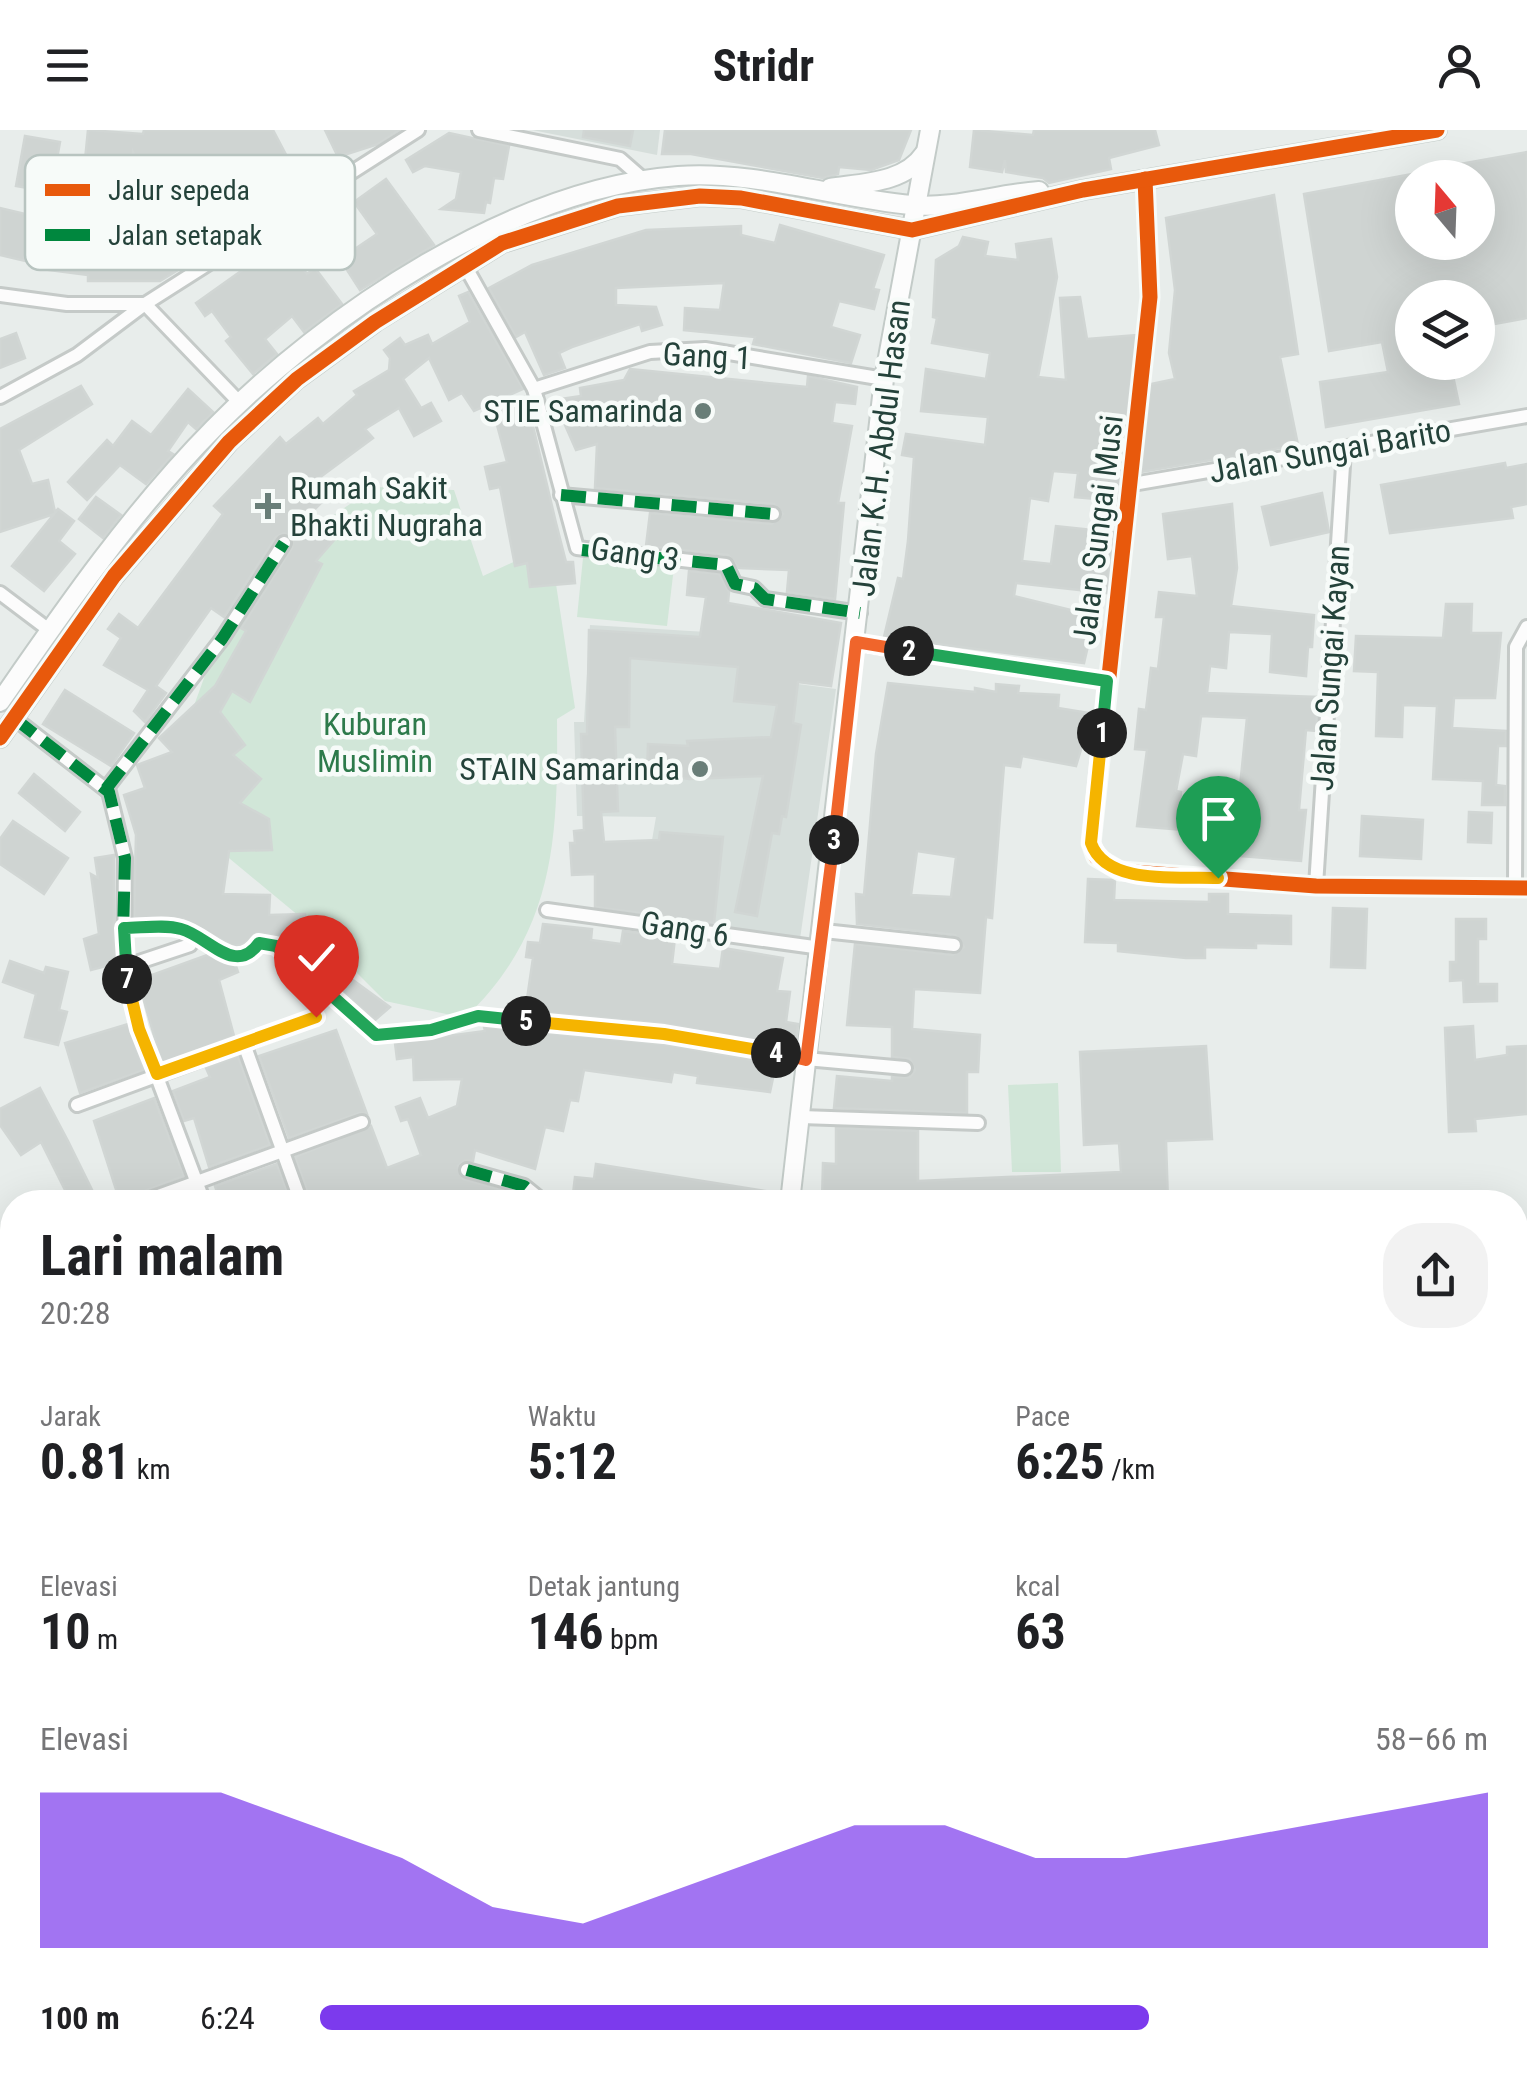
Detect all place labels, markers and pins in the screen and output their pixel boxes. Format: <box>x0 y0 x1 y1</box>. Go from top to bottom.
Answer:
place label: STIE Samarinda <box>483 392 683 430</box>
marker: STIE Samarinda <box>692 400 714 422</box>
place label: Rumah Sakit Bhakti Nugraha <box>290 469 483 544</box>
marker: Rumah Sakit Bhakti Nugraha <box>255 493 281 519</box>
pin: 2 <box>884 626 934 676</box>
pin: 1 <box>1077 708 1127 758</box>
place label: STAIN Samarinda <box>459 750 680 788</box>
marker: STAIN Samarinda <box>689 758 711 780</box>
pin <box>1176 776 1261 879</box>
pin: 3 <box>809 815 859 865</box>
pin <box>274 915 359 1018</box>
pin: 7 <box>102 954 152 1004</box>
pin: 5 <box>501 996 551 1046</box>
pin: 4 <box>751 1028 801 1078</box>

